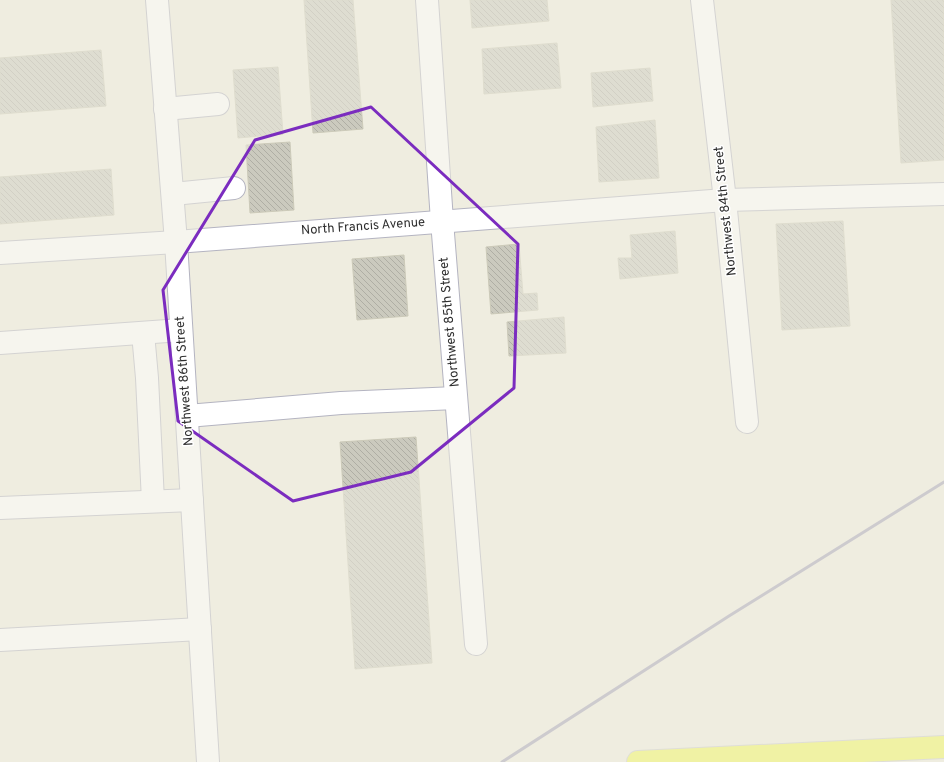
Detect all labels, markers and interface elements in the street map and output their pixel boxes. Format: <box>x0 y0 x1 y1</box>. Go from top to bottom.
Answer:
street label: Northwest 84th Street <box>711 145 741 277</box>
street label: North Francis Avenue <box>300 215 426 239</box>
street label: Northwest 85th Street <box>436 256 464 388</box>
street label: Northwest 86th Street <box>172 316 198 446</box>

